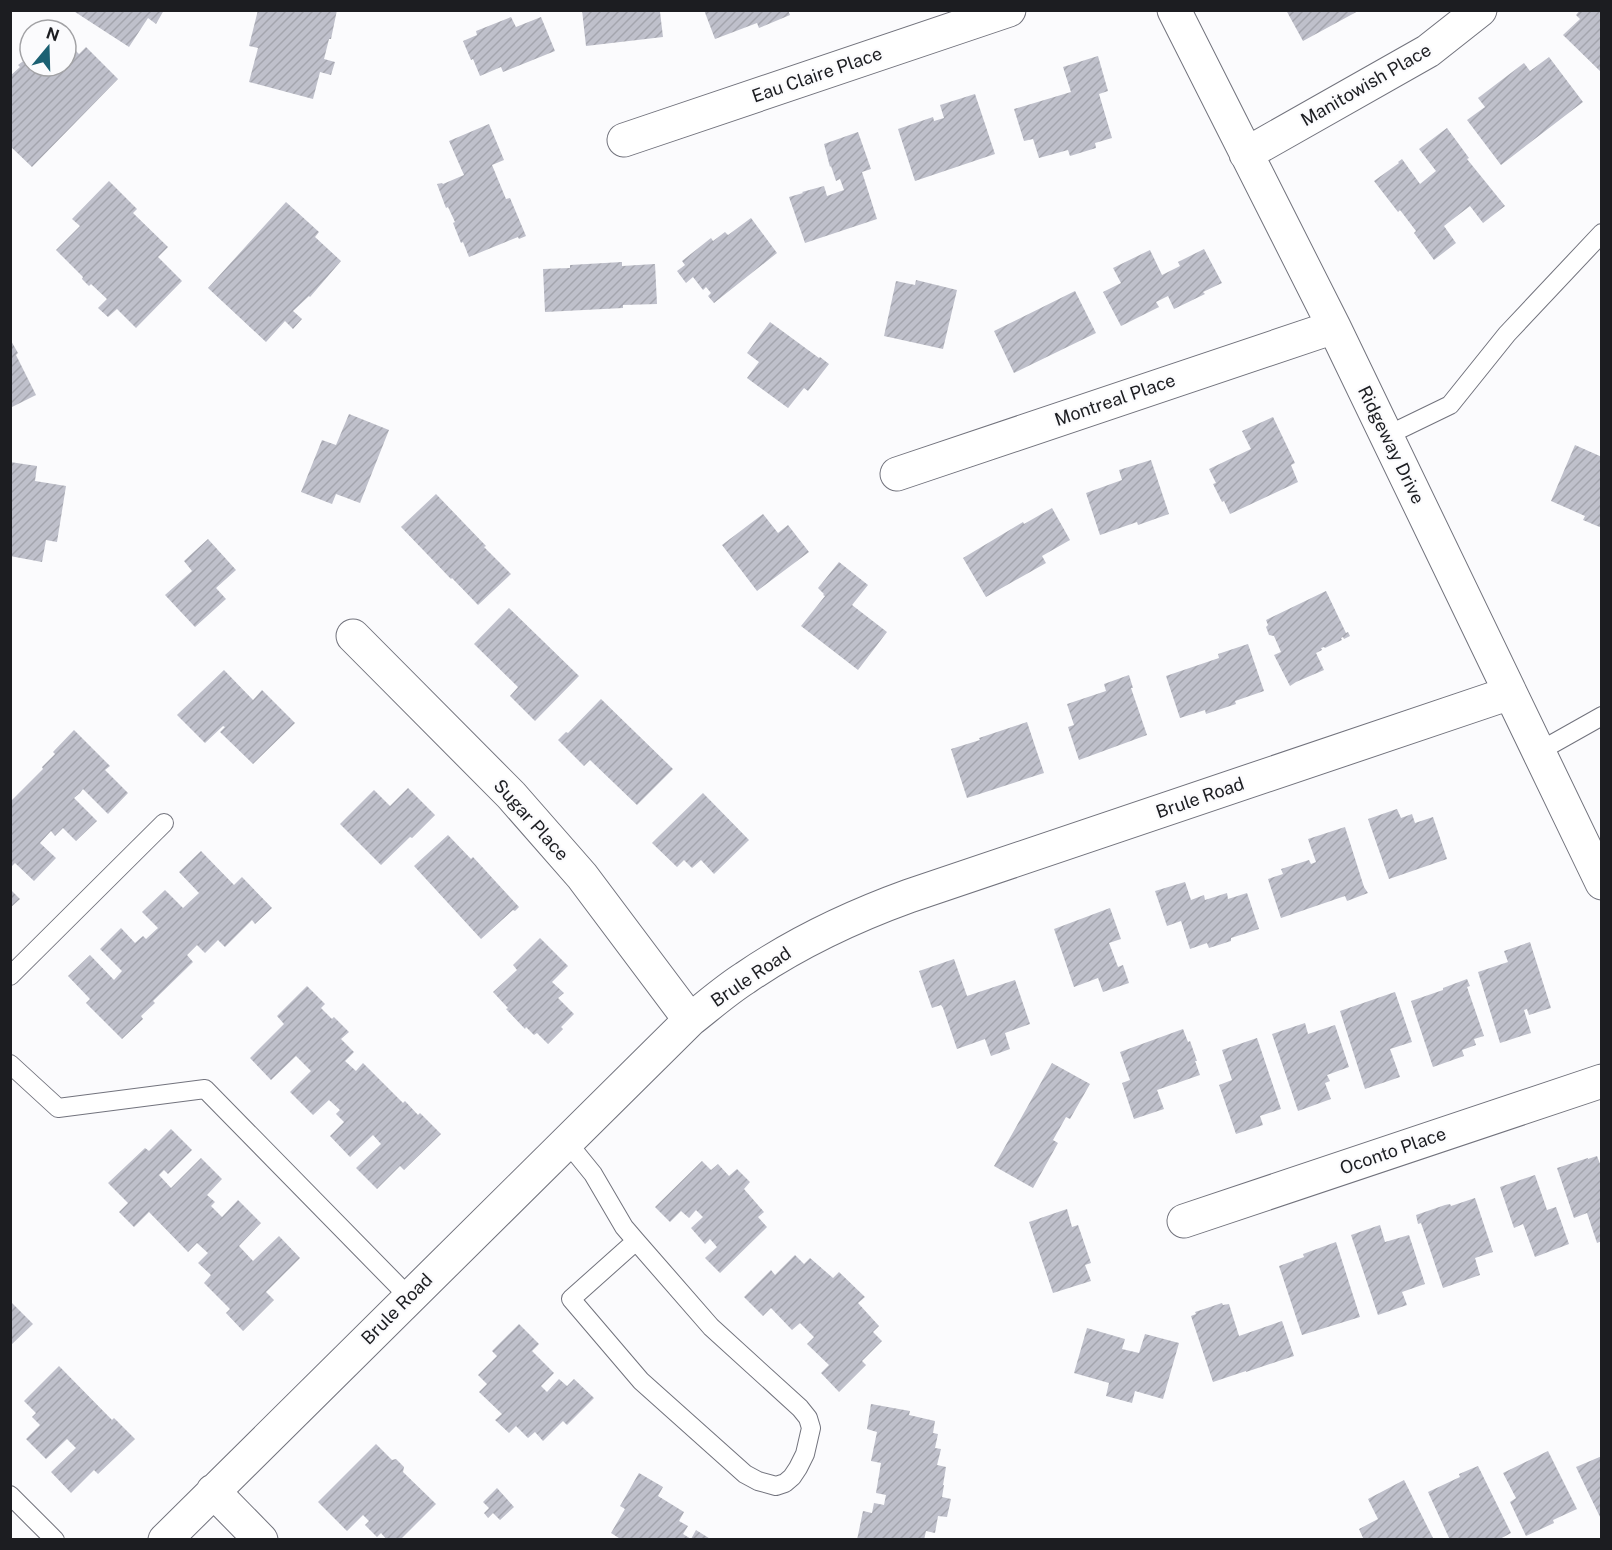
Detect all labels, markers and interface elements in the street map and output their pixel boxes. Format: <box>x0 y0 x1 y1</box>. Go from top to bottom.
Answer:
north arrow <box>18 18 78 78</box>
text: N <box>44 23 62 45</box>
street label: Manitowish Place <box>1297 39 1434 130</box>
street label: Eau Claire Place <box>749 42 885 107</box>
street label: Montreal Place <box>1052 369 1178 430</box>
street label: Ridgeway Drive <box>1354 382 1429 507</box>
street label: Brule Road <box>1153 773 1247 822</box>
street label: Sugar Place <box>490 775 573 864</box>
street label: Brule Road <box>707 942 795 1011</box>
street label: Oconto Place <box>1337 1123 1449 1179</box>
street label: Brule Road <box>357 1269 437 1349</box>

